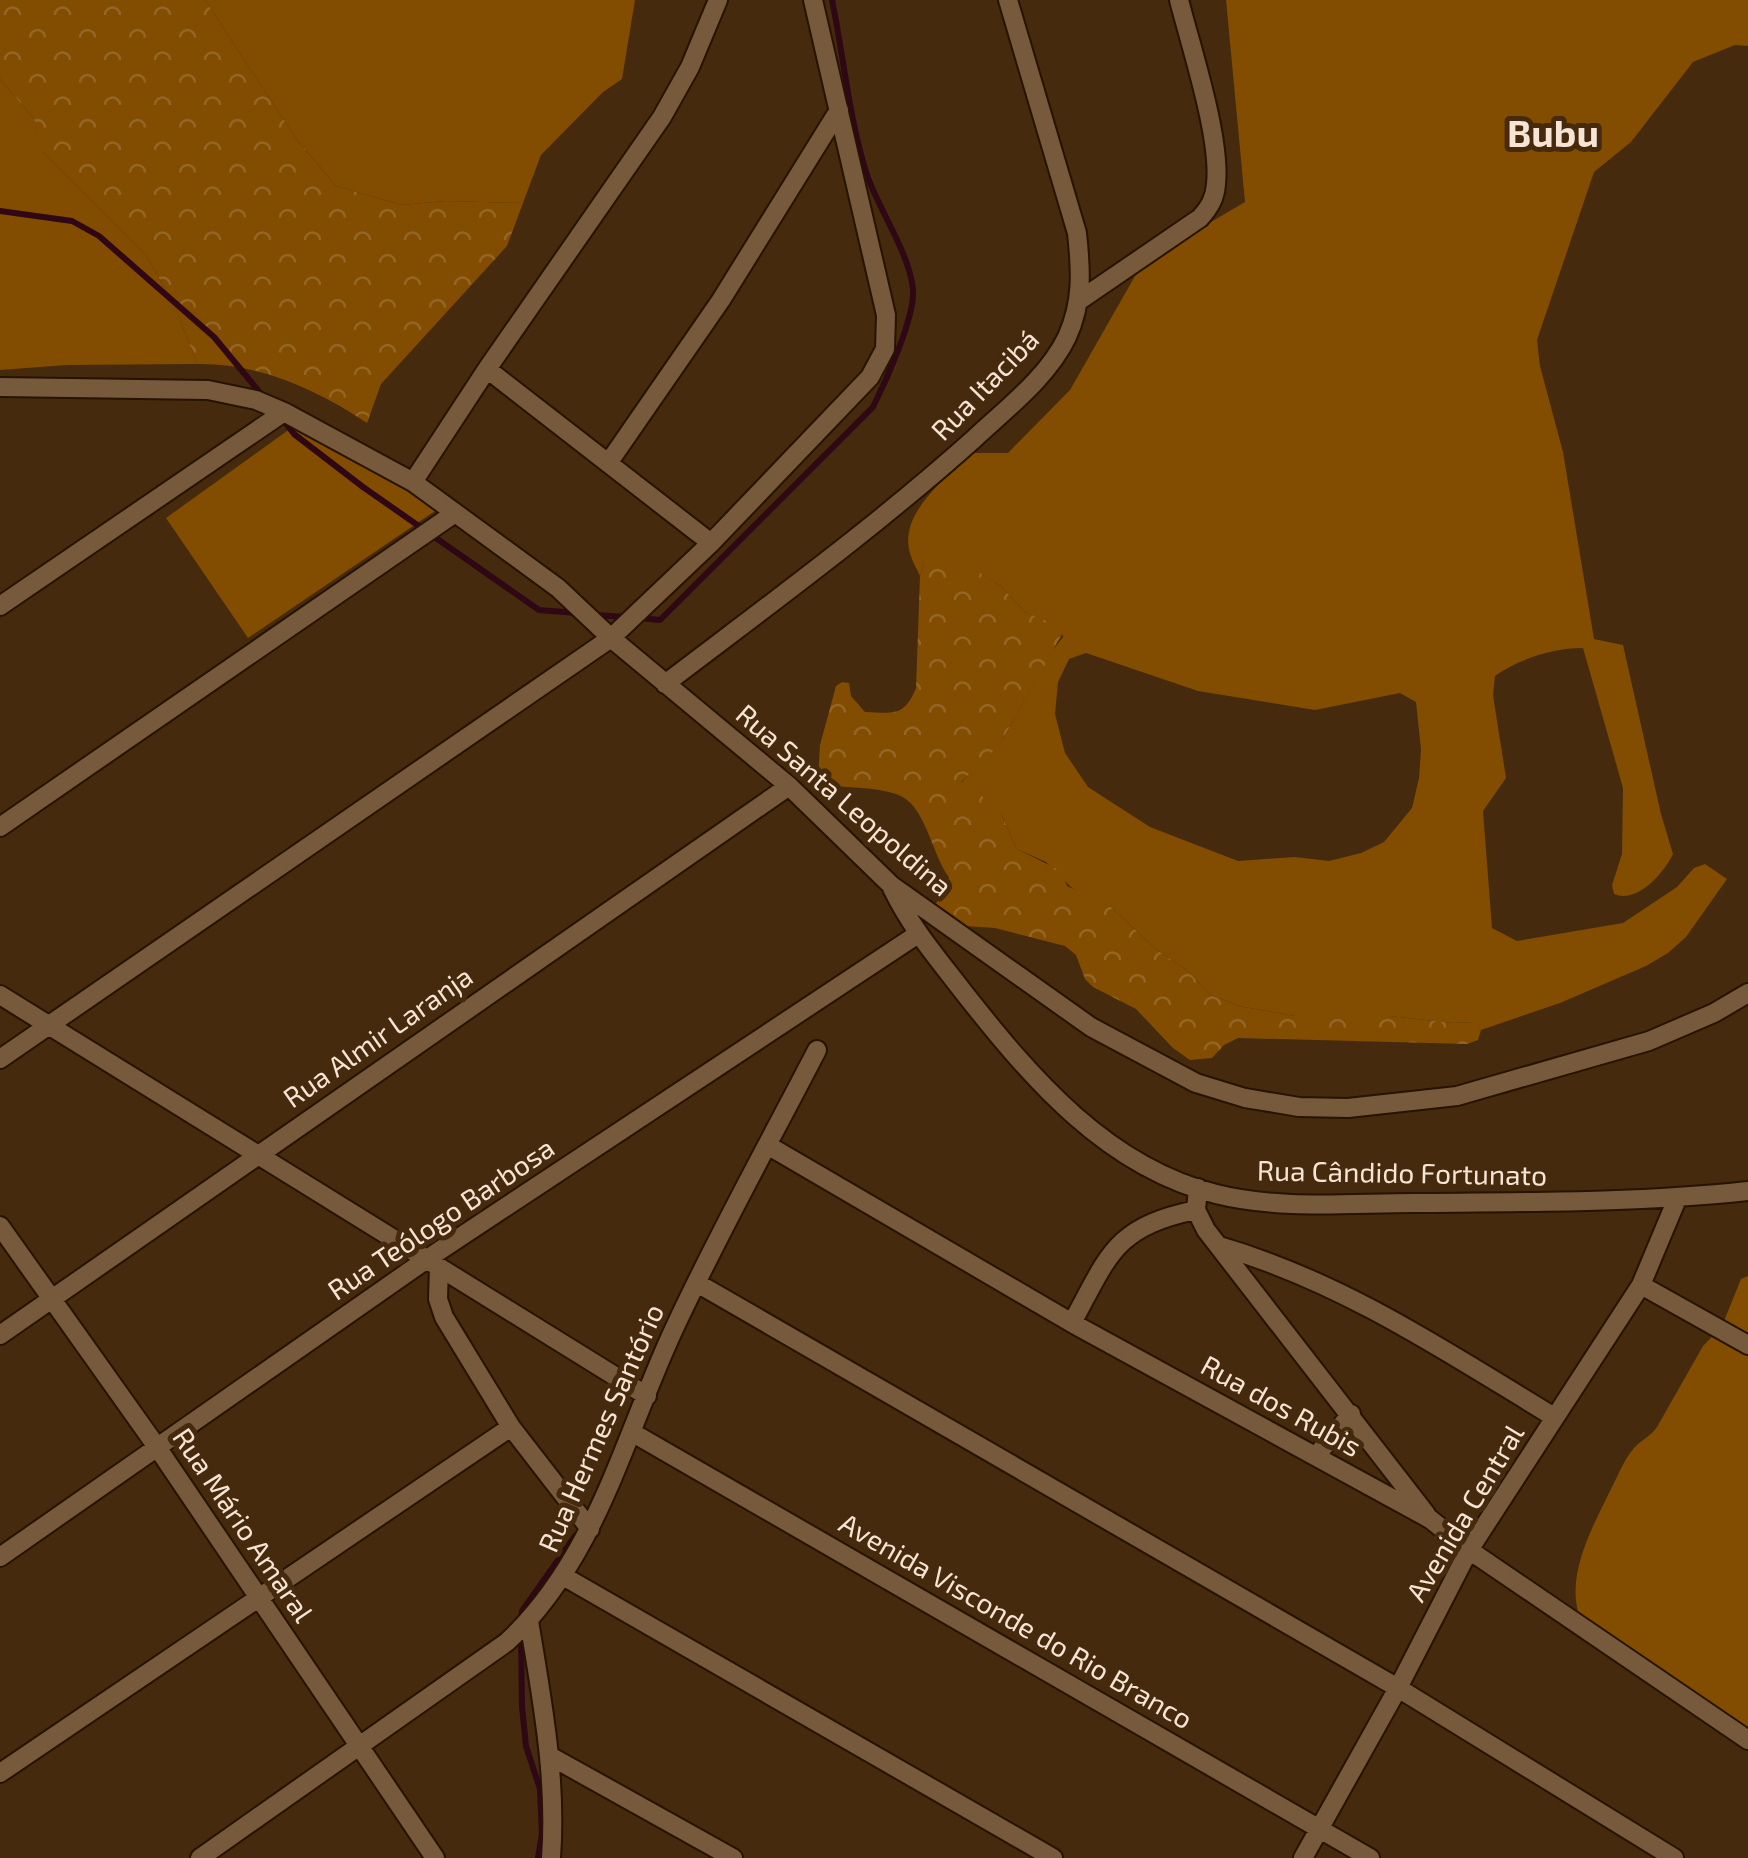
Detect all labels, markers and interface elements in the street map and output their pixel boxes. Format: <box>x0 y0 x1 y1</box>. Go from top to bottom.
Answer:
district label: Bubu <box>1507 109 1599 155</box>
street label: Rua Itacibá <box>923 322 1045 447</box>
street label: Rua Santa Leopoldina <box>730 696 960 902</box>
street label: Rua Almir Laranja <box>276 958 479 1114</box>
street label: Rua Teólogo Barbosa <box>321 1130 560 1307</box>
street label: Rua Cândido Fortunato <box>1257 1152 1547 1192</box>
street label: Rua Hermes Santório <box>530 1298 670 1557</box>
street label: Rua dos Rubis <box>1196 1347 1367 1463</box>
street label: Avenida Central <box>1398 1417 1531 1607</box>
street label: Rua Mário Amaral <box>166 1421 322 1628</box>
street label: Avenida Visconde do Rio Branco <box>834 1505 1199 1735</box>

